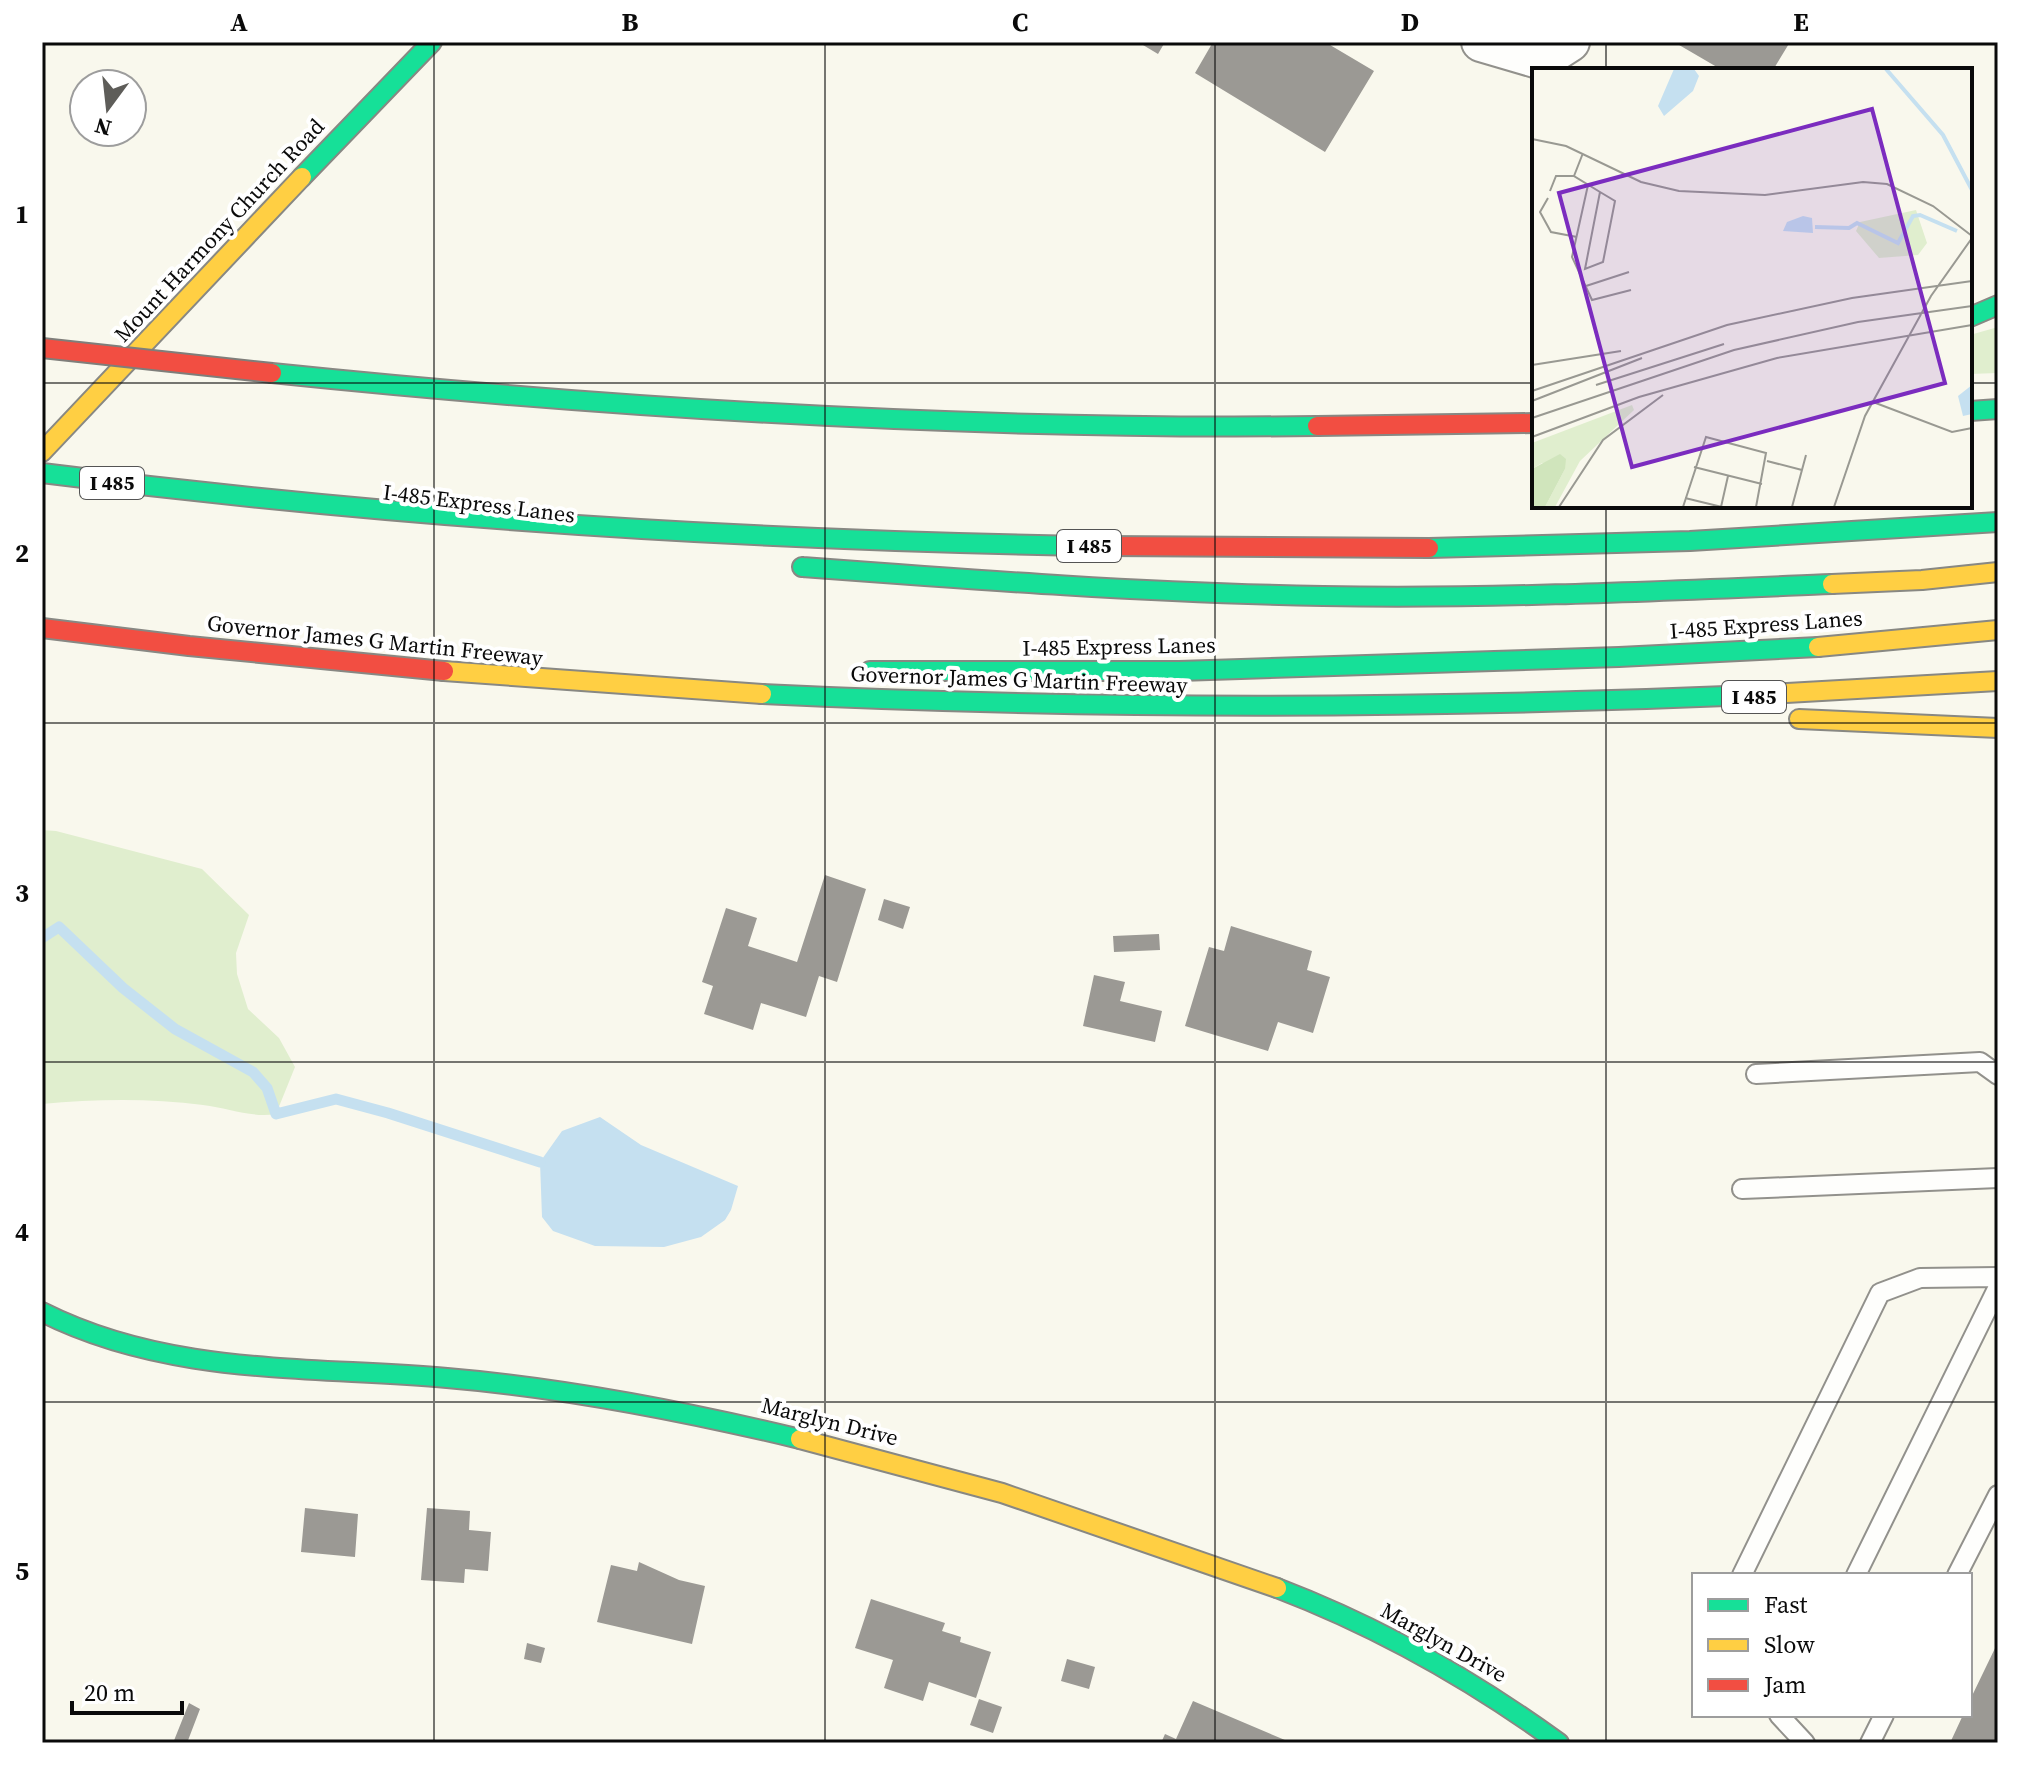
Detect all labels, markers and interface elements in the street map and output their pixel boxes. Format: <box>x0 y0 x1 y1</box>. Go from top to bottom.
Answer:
text: A <box>230 4 248 40</box>
text: B <box>622 4 639 40</box>
text: C <box>1012 4 1028 40</box>
text: D <box>1401 4 1419 40</box>
text: E <box>1793 4 1809 40</box>
north arrow <box>68 68 148 148</box>
inset map <box>1532 68 1972 508</box>
text: N <box>91 111 114 144</box>
street label: Mount Harmony Church Road <box>107 111 331 348</box>
text: 1 <box>15 196 29 232</box>
road number: I 485 <box>80 467 144 499</box>
street label: I-485 Express Lanes <box>381 476 577 530</box>
road number: I 485 <box>1057 530 1121 562</box>
text: 2 <box>15 535 29 571</box>
street label: I-485 Express Lanes <box>1669 602 1863 646</box>
street label: Governor James G Martin Freeway <box>206 607 545 673</box>
street label: I-485 Express Lanes <box>1022 629 1216 663</box>
street label: Governor James G Martin Freeway <box>850 658 1189 700</box>
road number: I 485 <box>1722 681 1786 713</box>
text: 3 <box>15 875 29 911</box>
text: 4 <box>15 1214 29 1250</box>
street label: Marglyn Drive <box>759 1390 901 1452</box>
text: 5 <box>15 1553 29 1589</box>
legend <box>1692 1573 1972 1717</box>
text: Fast <box>1764 1588 1808 1621</box>
street label: Marglyn Drive <box>1376 1595 1512 1689</box>
text: Slow <box>1764 1628 1815 1661</box>
scale bar <box>72 1665 182 1715</box>
text: Jam <box>1763 1668 1806 1701</box>
text: 20 m <box>84 1676 135 1709</box>

